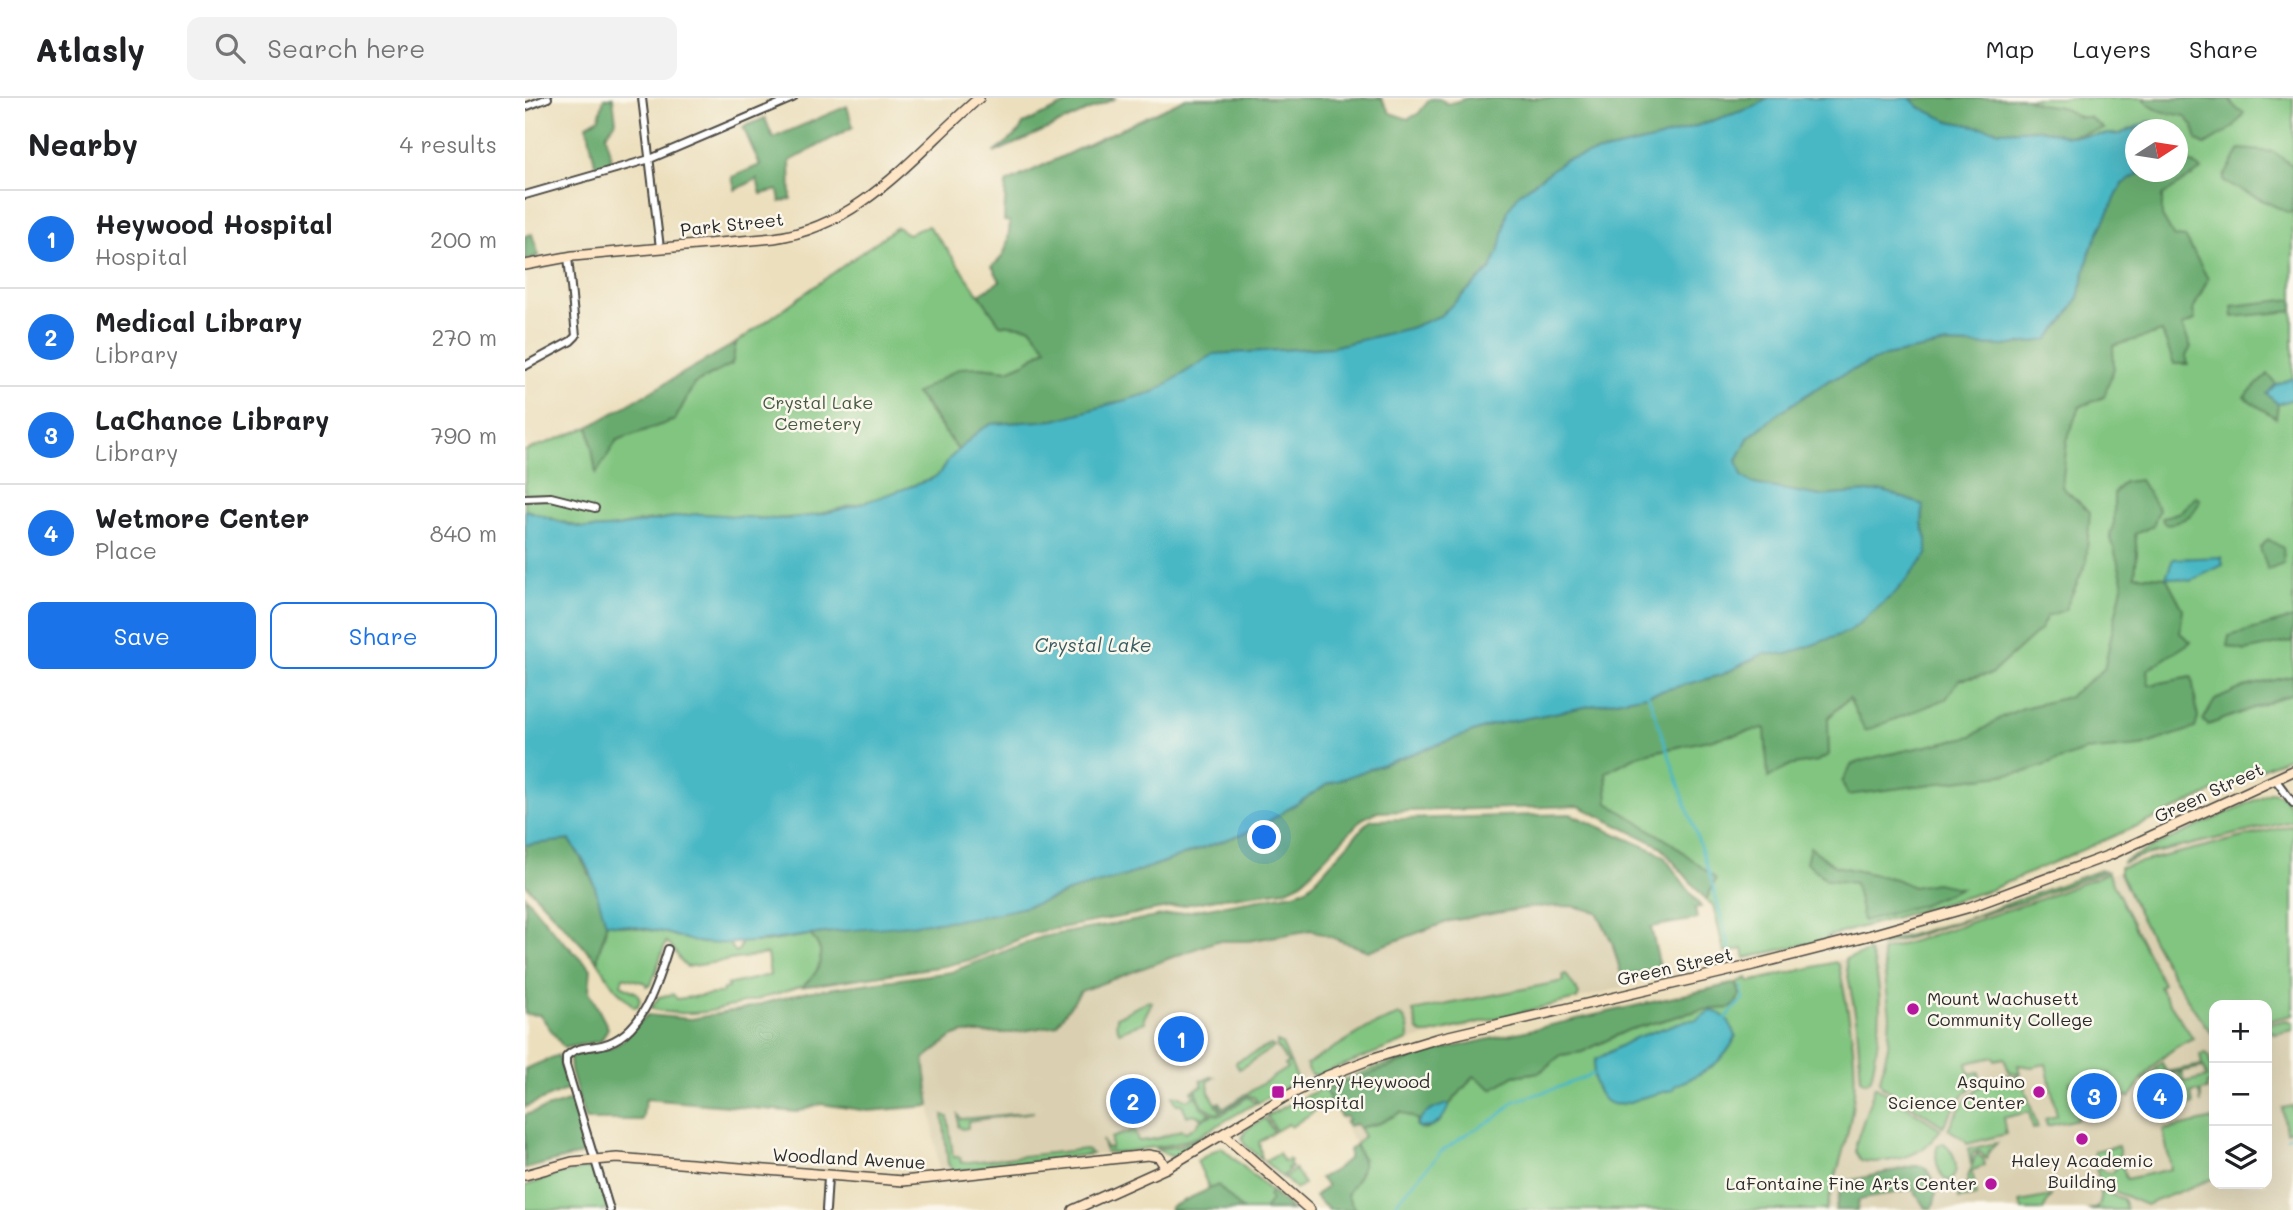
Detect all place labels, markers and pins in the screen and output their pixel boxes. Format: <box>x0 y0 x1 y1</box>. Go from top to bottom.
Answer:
place label: Mount Wachusett Community College <box>1927 986 2093 1031</box>
marker: Mount Wachusett Community College <box>1905 1001 1921 1017</box>
pin: 1 <box>1158 1013 1204 1065</box>
place label: Henry Heywood Hospital <box>1292 1069 1430 1114</box>
place label: Asquino Science Center <box>1888 1069 2025 1114</box>
pin: 3 <box>2071 1070 2117 1122</box>
pin: 4 <box>2137 1070 2183 1122</box>
pin: 2 <box>1110 1075 1156 1127</box>
marker: Henry Heywood Hospital <box>1270 1084 1286 1100</box>
marker: Asquino Science Center <box>2031 1084 2047 1100</box>
marker: Haley Academic Building <box>2074 1131 2090 1147</box>
place label: Haley Academic Building <box>2011 1148 2153 1193</box>
place label: LaFontaine Fine Arts Center <box>1726 1171 1977 1195</box>
marker: LaFontaine Fine Arts Center <box>1983 1176 1999 1192</box>

